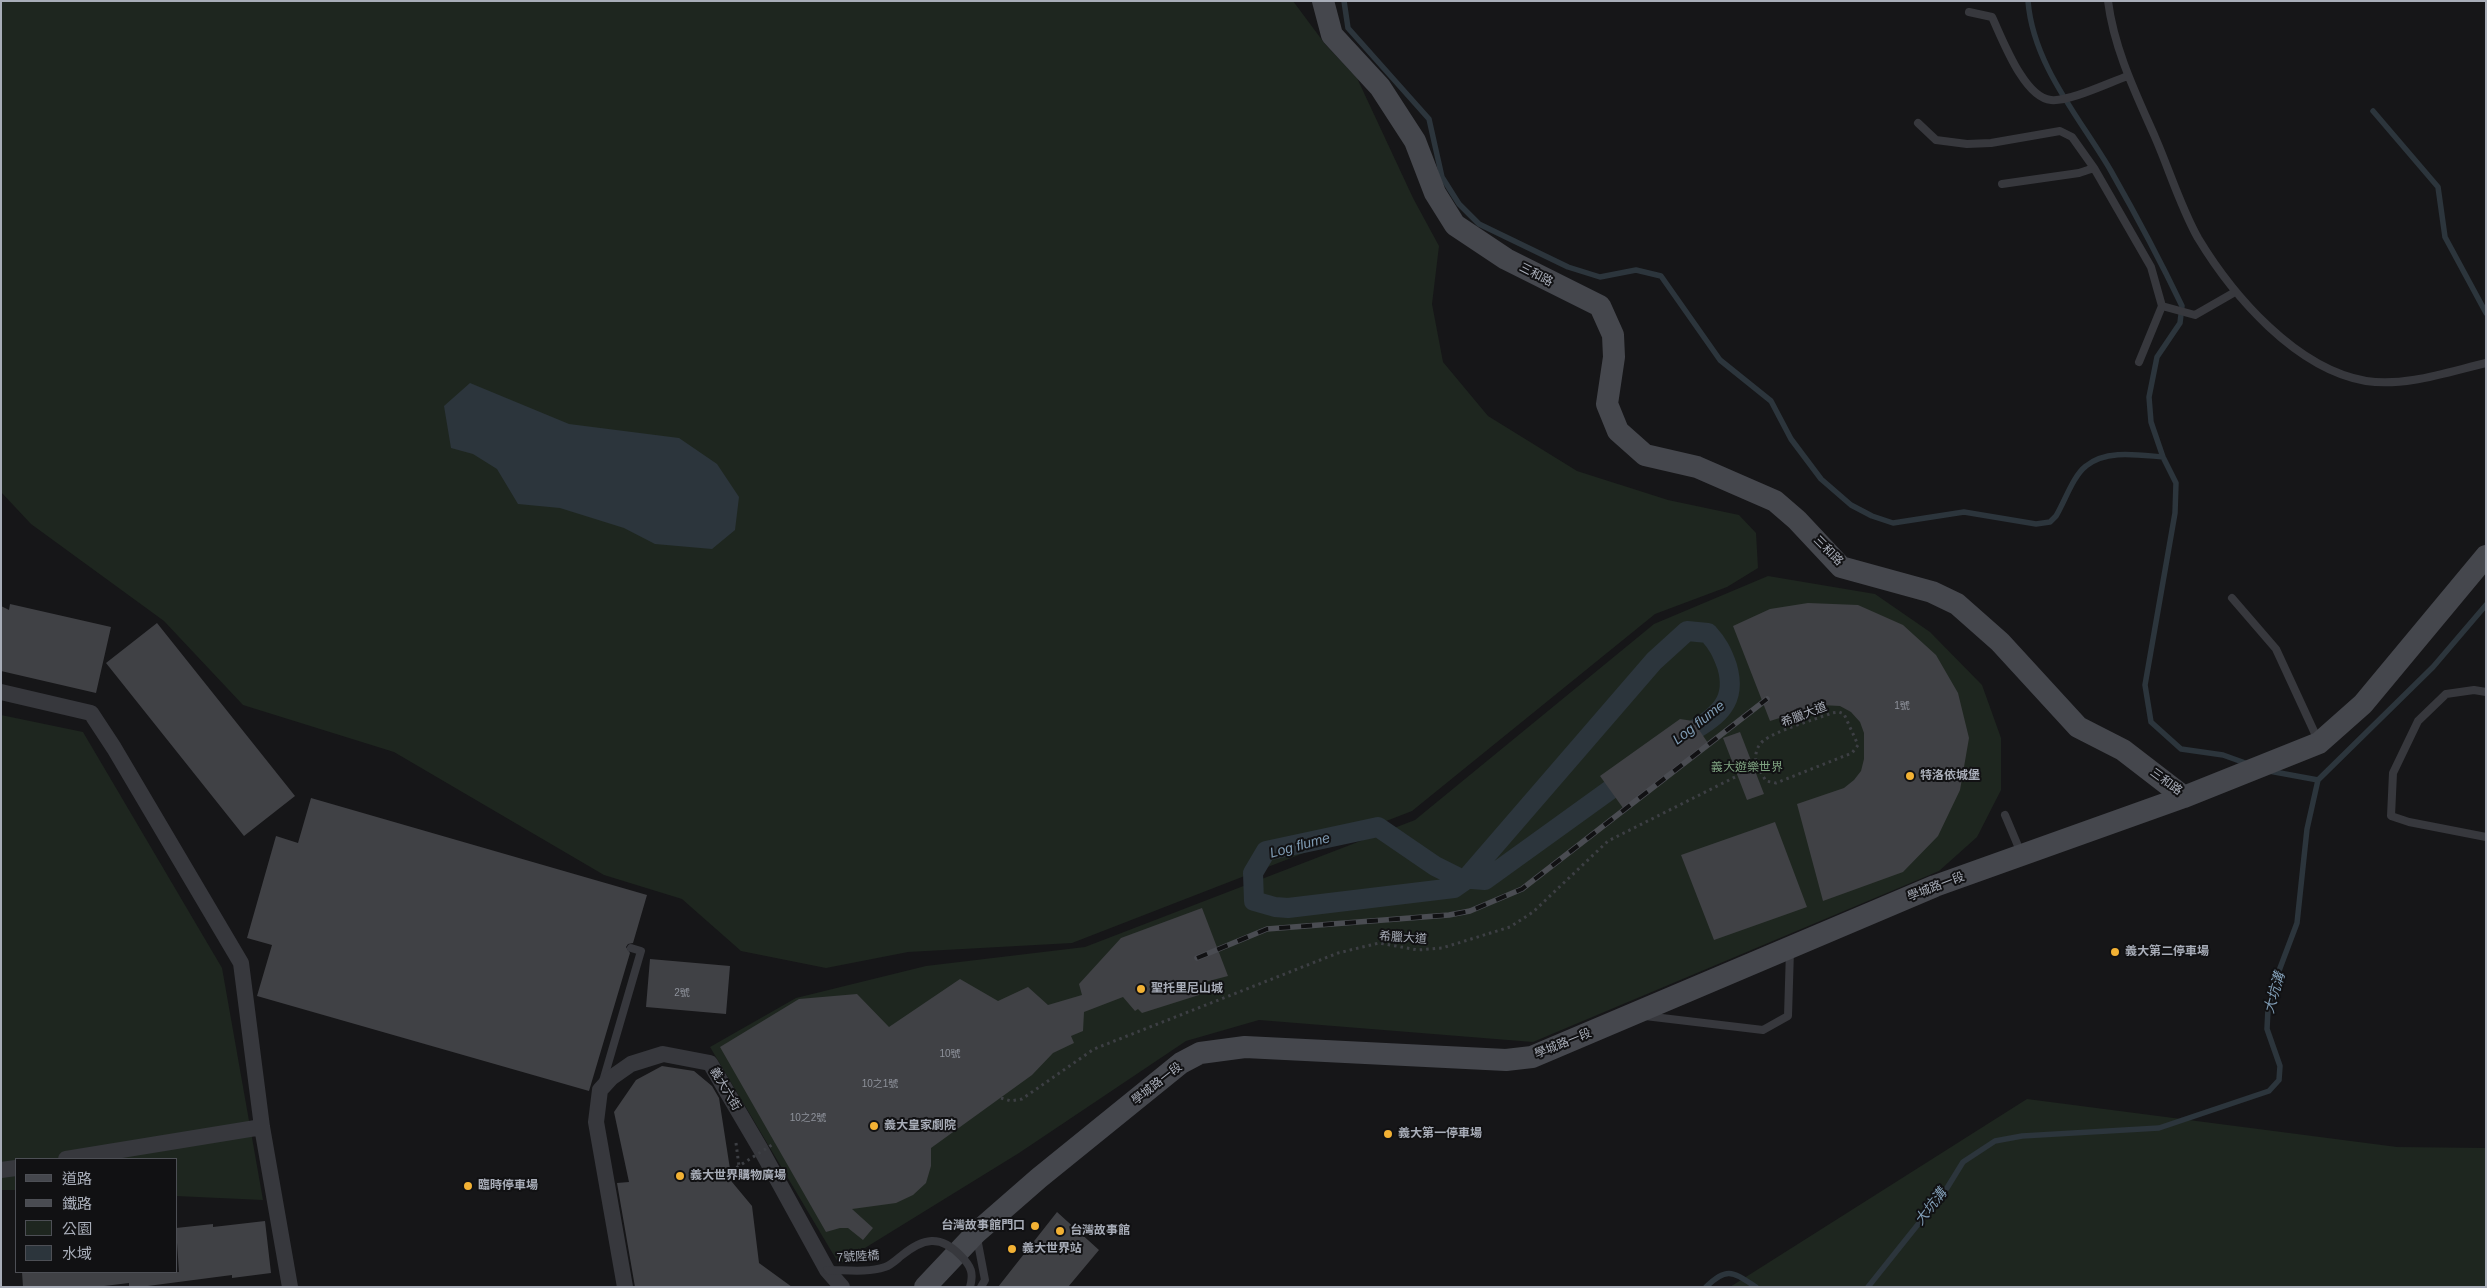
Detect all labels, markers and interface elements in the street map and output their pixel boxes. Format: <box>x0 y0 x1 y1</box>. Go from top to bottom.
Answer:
street label: 三和路 <box>1517 260 1555 290</box>
street label: 三和路 <box>1810 533 1846 569</box>
water label: Log flume <box>1670 697 1728 749</box>
street label: 希臘大道 <box>1779 700 1829 730</box>
house number: 1號 <box>1894 700 1910 712</box>
park label: 義大遊樂世界 <box>1711 761 1783 775</box>
street label: 三和路 <box>2147 766 2185 798</box>
place label: 特洛依城堡 <box>1920 769 1980 783</box>
marker: 特洛依城堡 <box>1904 770 1916 782</box>
water label: Log flume <box>1268 830 1332 862</box>
street label: 學城路一段 <box>1905 870 1967 904</box>
street label: 希臘大道 <box>1379 929 1427 947</box>
place label: 義大第二停車場 <box>2125 945 2209 959</box>
marker: 義大第二停車場 <box>2109 946 2121 958</box>
water label: 大坑溝 <box>2261 970 2289 1016</box>
place label: 聖托里尼山城 <box>1151 982 1223 996</box>
marker: 聖托里尼山城 <box>1135 983 1147 995</box>
house number: 2號 <box>674 987 690 999</box>
street label: 學城路一段 <box>1532 1026 1594 1062</box>
house number: 10號 <box>939 1048 961 1060</box>
street label: 學城路一段 <box>1129 1060 1185 1108</box>
street label: 義大六街 <box>706 1065 744 1113</box>
house number: 10之1號 <box>862 1078 898 1090</box>
house number: 10之2號 <box>790 1112 826 1124</box>
place label: 義大皇家劇院 <box>884 1119 956 1133</box>
marker: 義大皇家劇院 <box>868 1120 880 1132</box>
place label: 義大第一停車場 <box>1398 1127 1482 1141</box>
marker: 義大第一停車場 <box>1382 1128 1394 1140</box>
legend <box>15 1158 178 1273</box>
place label: 義大世界購物廣場 <box>690 1169 786 1183</box>
text: 道路 <box>62 1170 92 1187</box>
marker: 義大世界購物廣場 <box>674 1170 686 1182</box>
place label: 臨時停車場 <box>478 1179 538 1193</box>
marker: 臨時停車場 <box>462 1180 474 1192</box>
water label: 大坑溝 <box>1911 1185 1951 1229</box>
text: 鐵路 <box>62 1195 92 1212</box>
place label: 台灣故事館門口 <box>941 1219 1025 1233</box>
text: 公園 <box>62 1220 92 1237</box>
marker: 台灣故事館門口 <box>1029 1220 1041 1232</box>
place label: 台灣故事館 <box>1070 1224 1130 1238</box>
marker: 台灣故事館 <box>1054 1225 1066 1237</box>
place label: 義大世界站 <box>1022 1242 1082 1256</box>
marker: 義大世界站 <box>1006 1243 1018 1255</box>
text: 水域 <box>62 1245 92 1262</box>
street label: 7號陸橋 <box>836 1249 880 1265</box>

